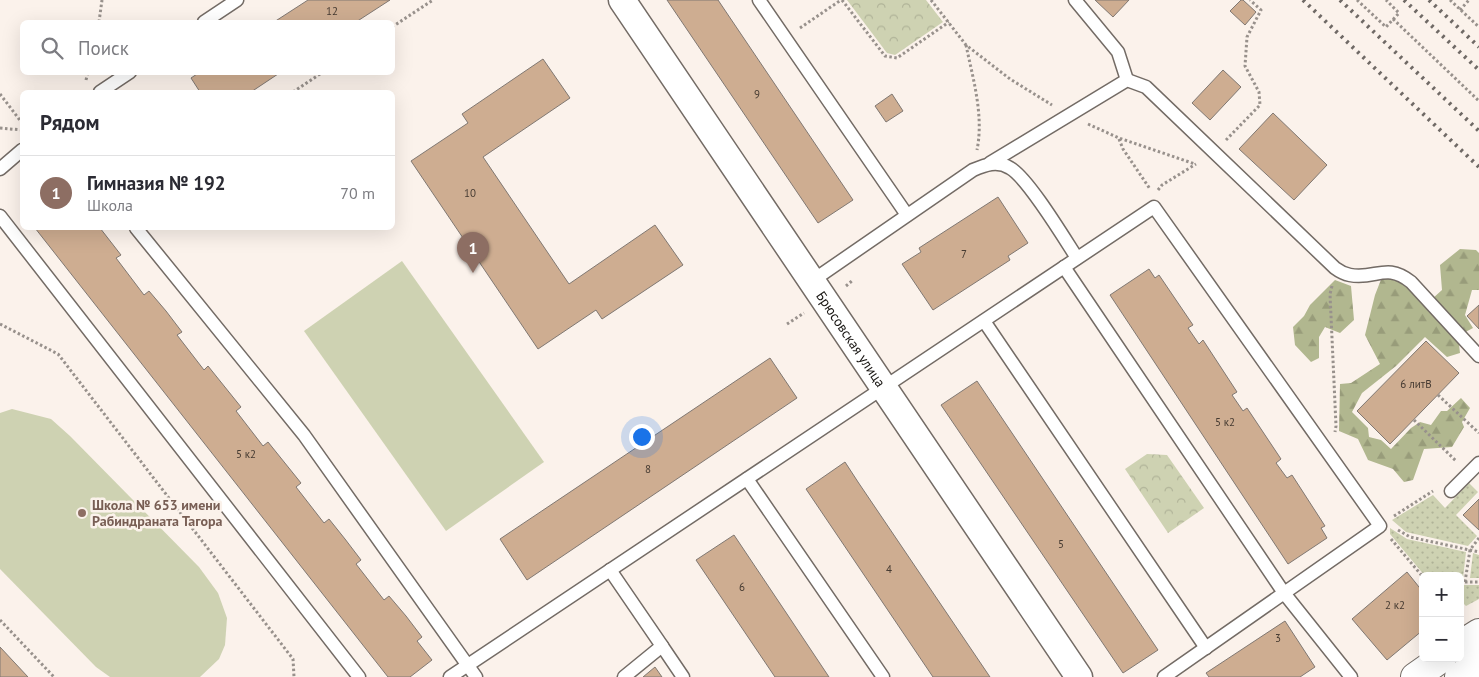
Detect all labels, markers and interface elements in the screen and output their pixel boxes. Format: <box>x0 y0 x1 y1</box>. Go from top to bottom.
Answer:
house number: 12 <box>326 4 338 18</box>
search box <box>20 20 395 75</box>
icon: search <box>38 34 66 62</box>
text: Поиск <box>78 36 129 60</box>
house number: 9 <box>754 87 760 101</box>
text: Рядом <box>40 109 99 136</box>
text: Гимназия № 192 <box>87 171 226 195</box>
text: 1 <box>51 183 61 203</box>
text: 70 m <box>340 183 375 203</box>
house number: 10 <box>464 186 476 200</box>
text: Школа <box>87 195 133 215</box>
pin: 1 <box>457 232 489 273</box>
house number: 7 <box>961 247 967 261</box>
street label: Брюсовская улица <box>812 288 890 390</box>
house number: 6 литВ <box>1400 377 1432 391</box>
house number: 5 к2 <box>1215 415 1235 429</box>
your location <box>629 424 655 450</box>
house number: 5 к2 <box>236 447 256 461</box>
house number: 8 <box>645 462 651 476</box>
place label: Школа № 653 имени Рабиндраната Тагора <box>92 496 223 530</box>
marker: Школа № 653 имени Рабиндраната Тагора <box>76 507 88 519</box>
house number: 5 <box>1058 537 1064 551</box>
house number: 4 <box>886 562 892 576</box>
map controls <box>1419 572 1464 662</box>
button: + <box>1419 572 1464 617</box>
house number: 6 <box>739 580 745 594</box>
house number: 2 к2 <box>1385 598 1405 612</box>
button: − <box>1419 617 1464 662</box>
house number: 3 <box>1275 631 1281 645</box>

